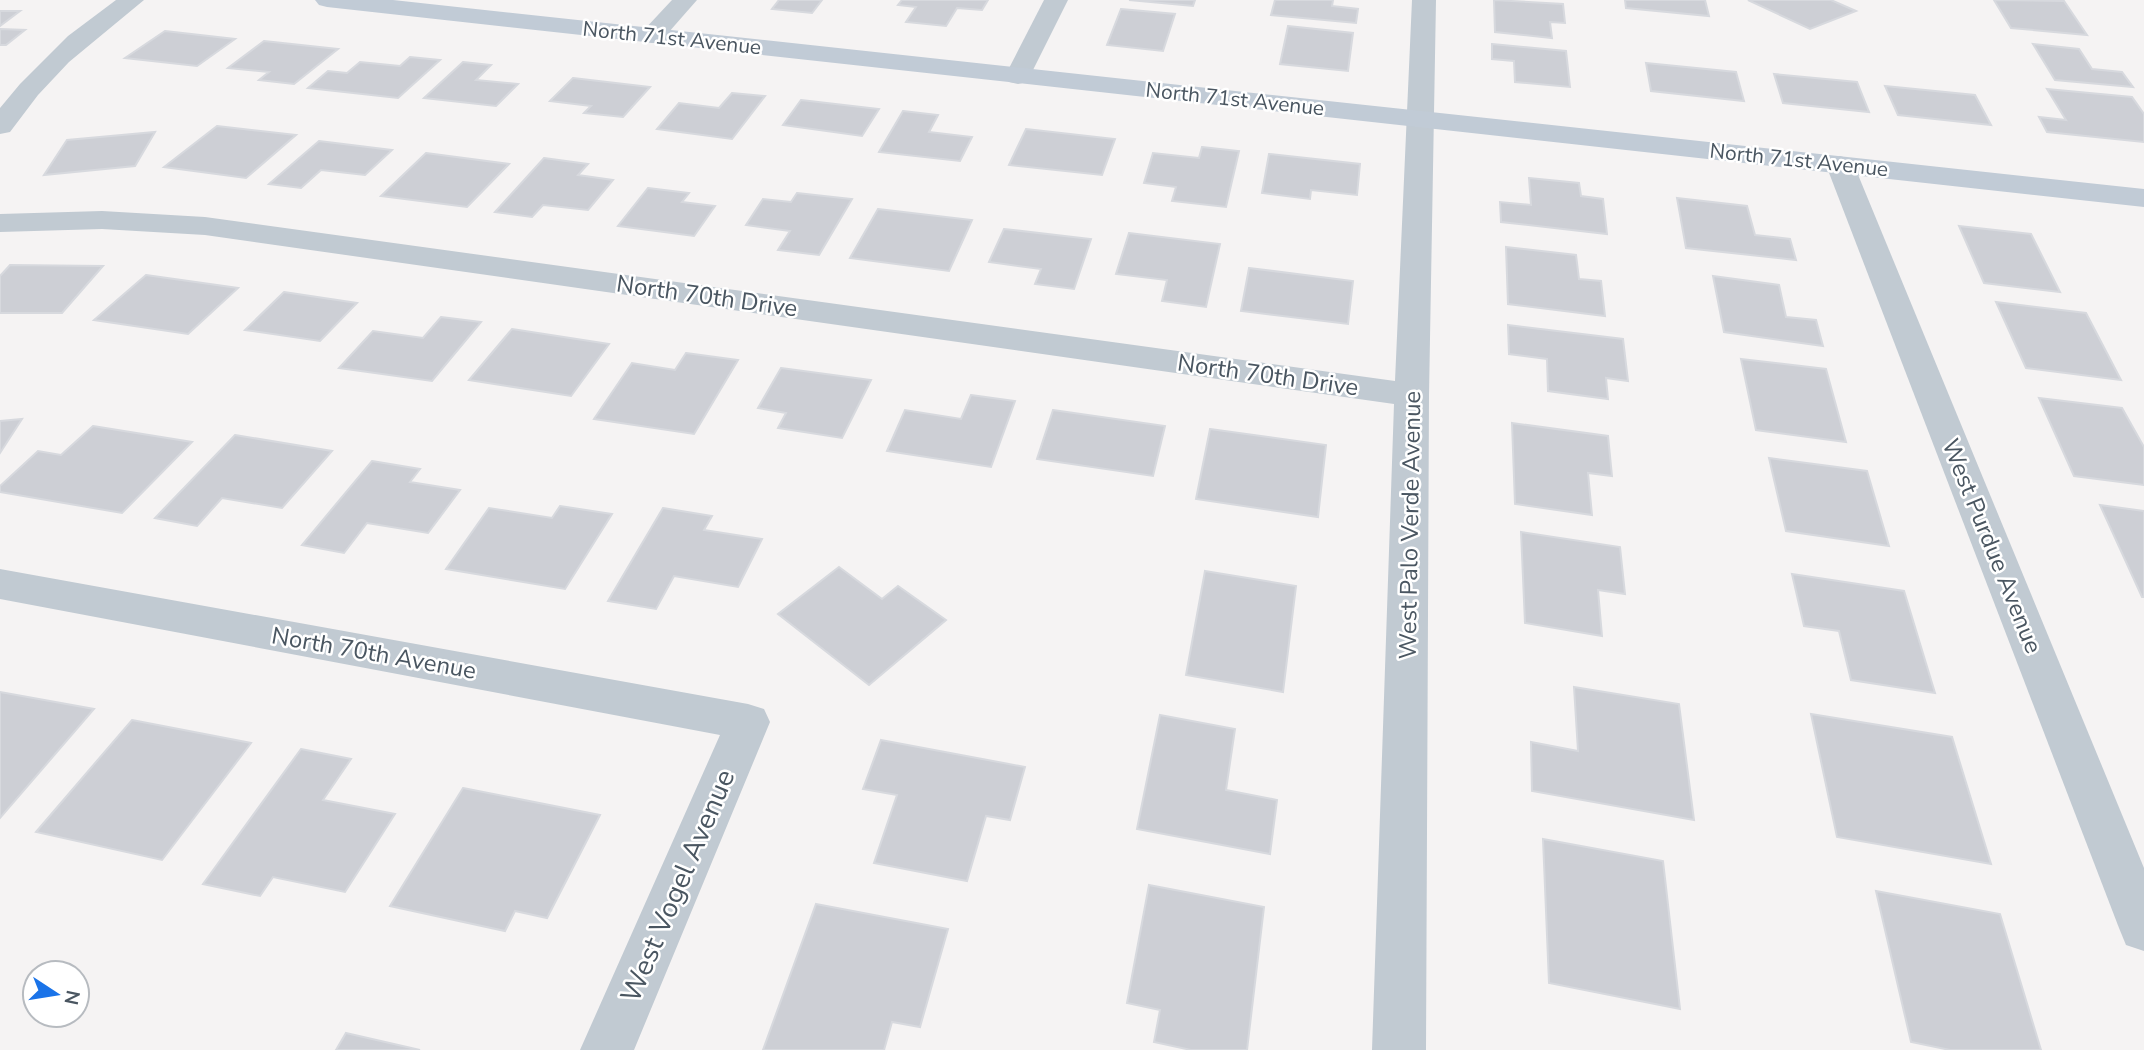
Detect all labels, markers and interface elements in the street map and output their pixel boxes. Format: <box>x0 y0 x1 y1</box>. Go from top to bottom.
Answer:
street label: North 71st Avenue <box>581 15 763 61</box>
street label: North 71st Avenue <box>1144 76 1326 122</box>
street label: North 71st Avenue <box>1708 137 1890 183</box>
street label: North 70th Drive <box>614 267 800 325</box>
street label: North 70th Drive <box>1175 346 1361 404</box>
street label: West Palo Verde Avenue <box>1392 390 1428 660</box>
street label: West Purdue Avenue <box>1934 434 2050 658</box>
street label: North 70th Avenue <box>269 619 479 687</box>
street label: West Vogel Avenue <box>612 764 744 1008</box>
north arrow <box>21 959 91 1029</box>
text: N <box>57 988 86 1007</box>

